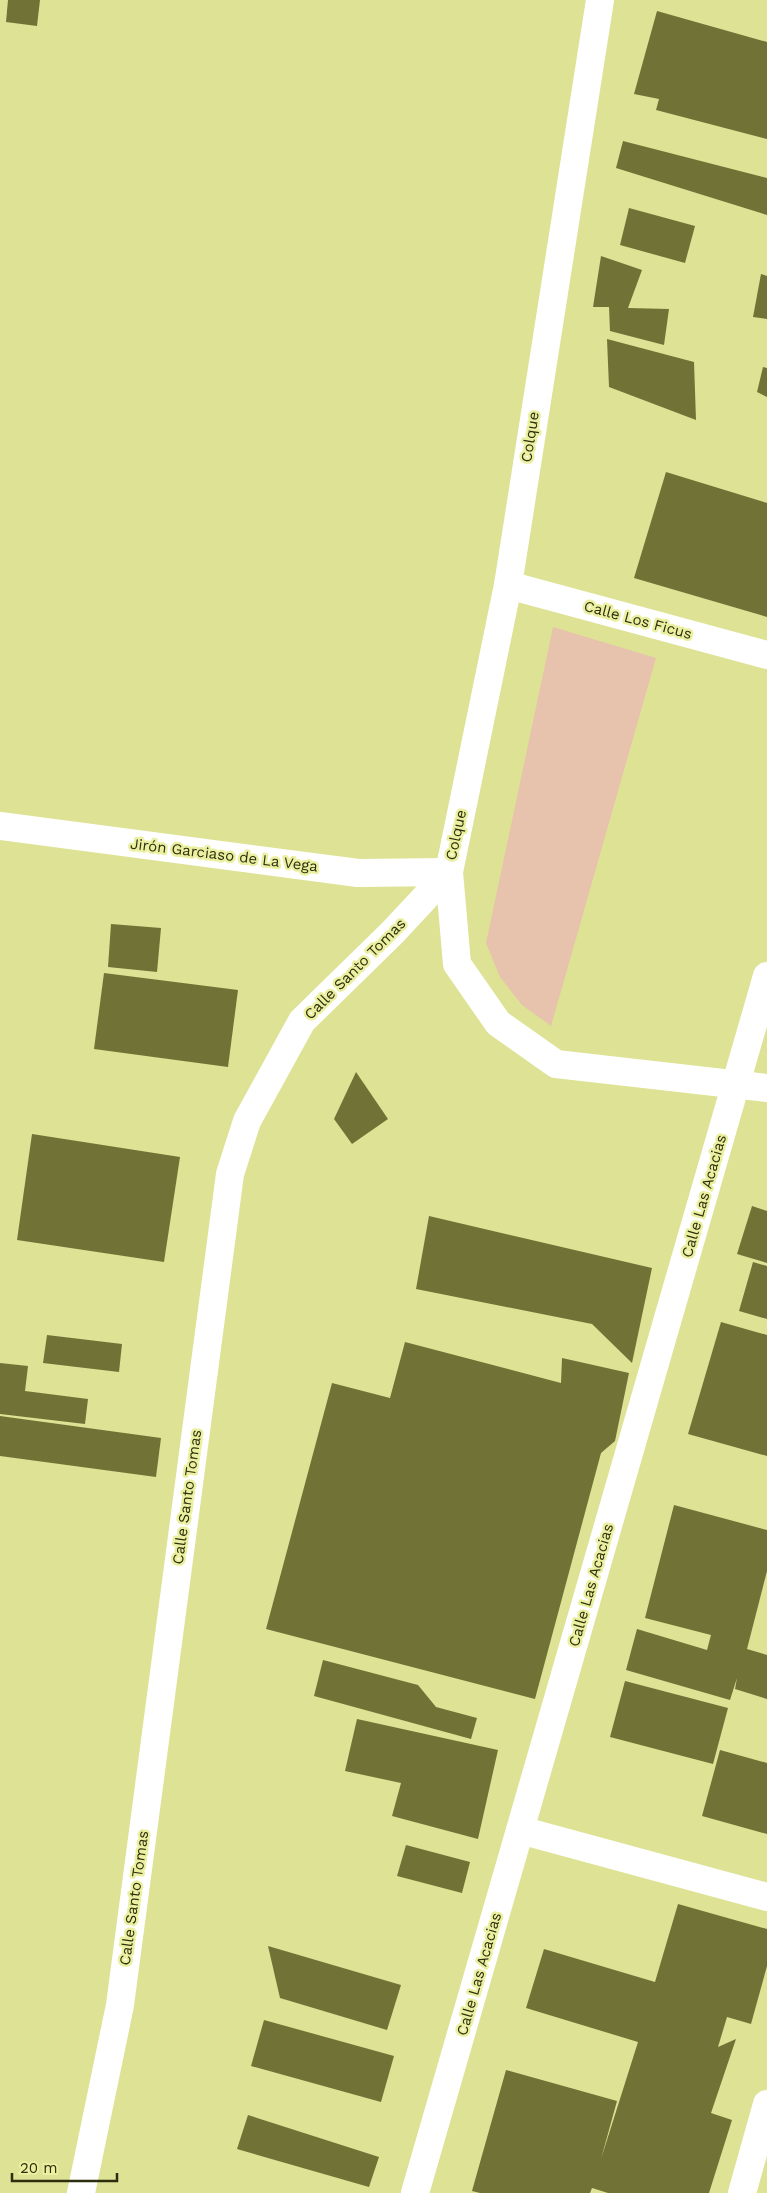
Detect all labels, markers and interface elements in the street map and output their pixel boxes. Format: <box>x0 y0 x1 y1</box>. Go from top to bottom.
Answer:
street label: Colque <box>517 410 543 464</box>
street label: Calle Los Ficus <box>582 597 694 643</box>
street label: Colque <box>442 808 470 862</box>
street label: Jirón Garciaso de La Vega <box>129 835 319 876</box>
street label: Calle Santo Tomas <box>301 915 409 1023</box>
street label: Calle Las Acacias <box>678 1132 730 1260</box>
street label: Calle Santo Tomas <box>169 1428 205 1566</box>
street label: Calle Las Acacias <box>565 1521 617 1649</box>
street label: Calle Santo Tomas <box>116 1829 152 1967</box>
street label: Calle Las Acacias <box>453 1910 505 2038</box>
scale bar <box>12 2150 118 2182</box>
text: 20 m <box>20 2159 58 2177</box>

